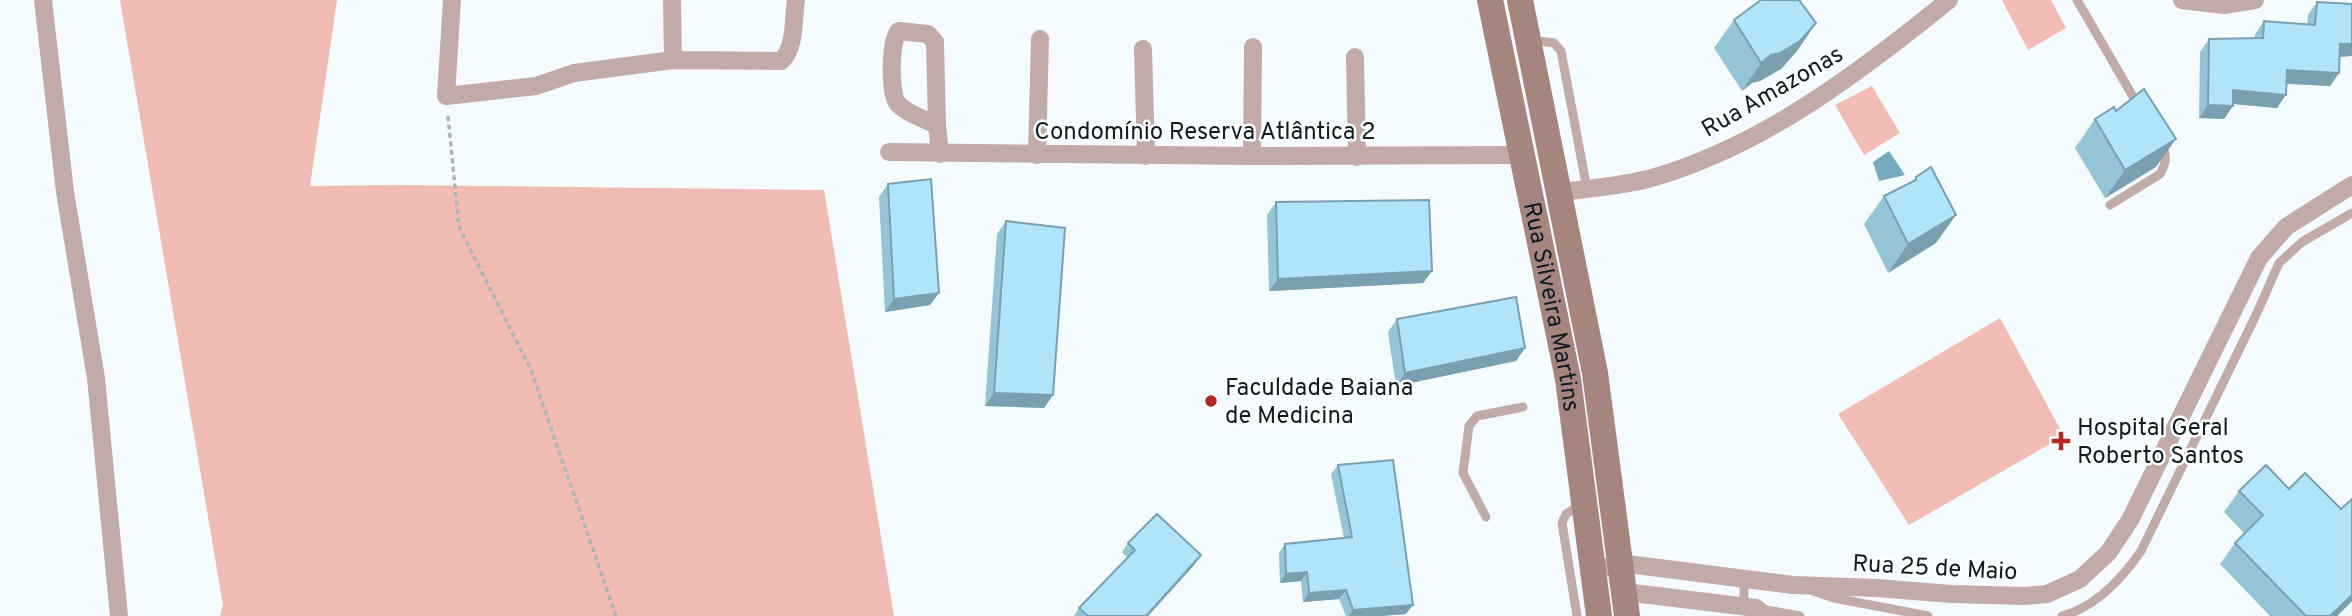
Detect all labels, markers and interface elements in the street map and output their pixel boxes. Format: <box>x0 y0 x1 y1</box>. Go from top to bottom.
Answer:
street label: Rua Amazonas <box>1697 40 1849 145</box>
street label: Condomínio Reserva Atlântica 2 <box>1034 118 1376 148</box>
street label: Rua Silveira Martins <box>1515 199 1585 414</box>
place label: Faculdade Baiana de Medicina <box>1225 374 1414 432</box>
marker: Faculdade Baiana de Medicina <box>1203 393 1219 409</box>
place label: Hospital Geral Roberto Santos <box>2077 414 2244 472</box>
marker: Hospital Geral Roberto Santos <box>2051 431 2071 451</box>
street label: Rua 25 de Maio <box>1851 550 2018 588</box>

